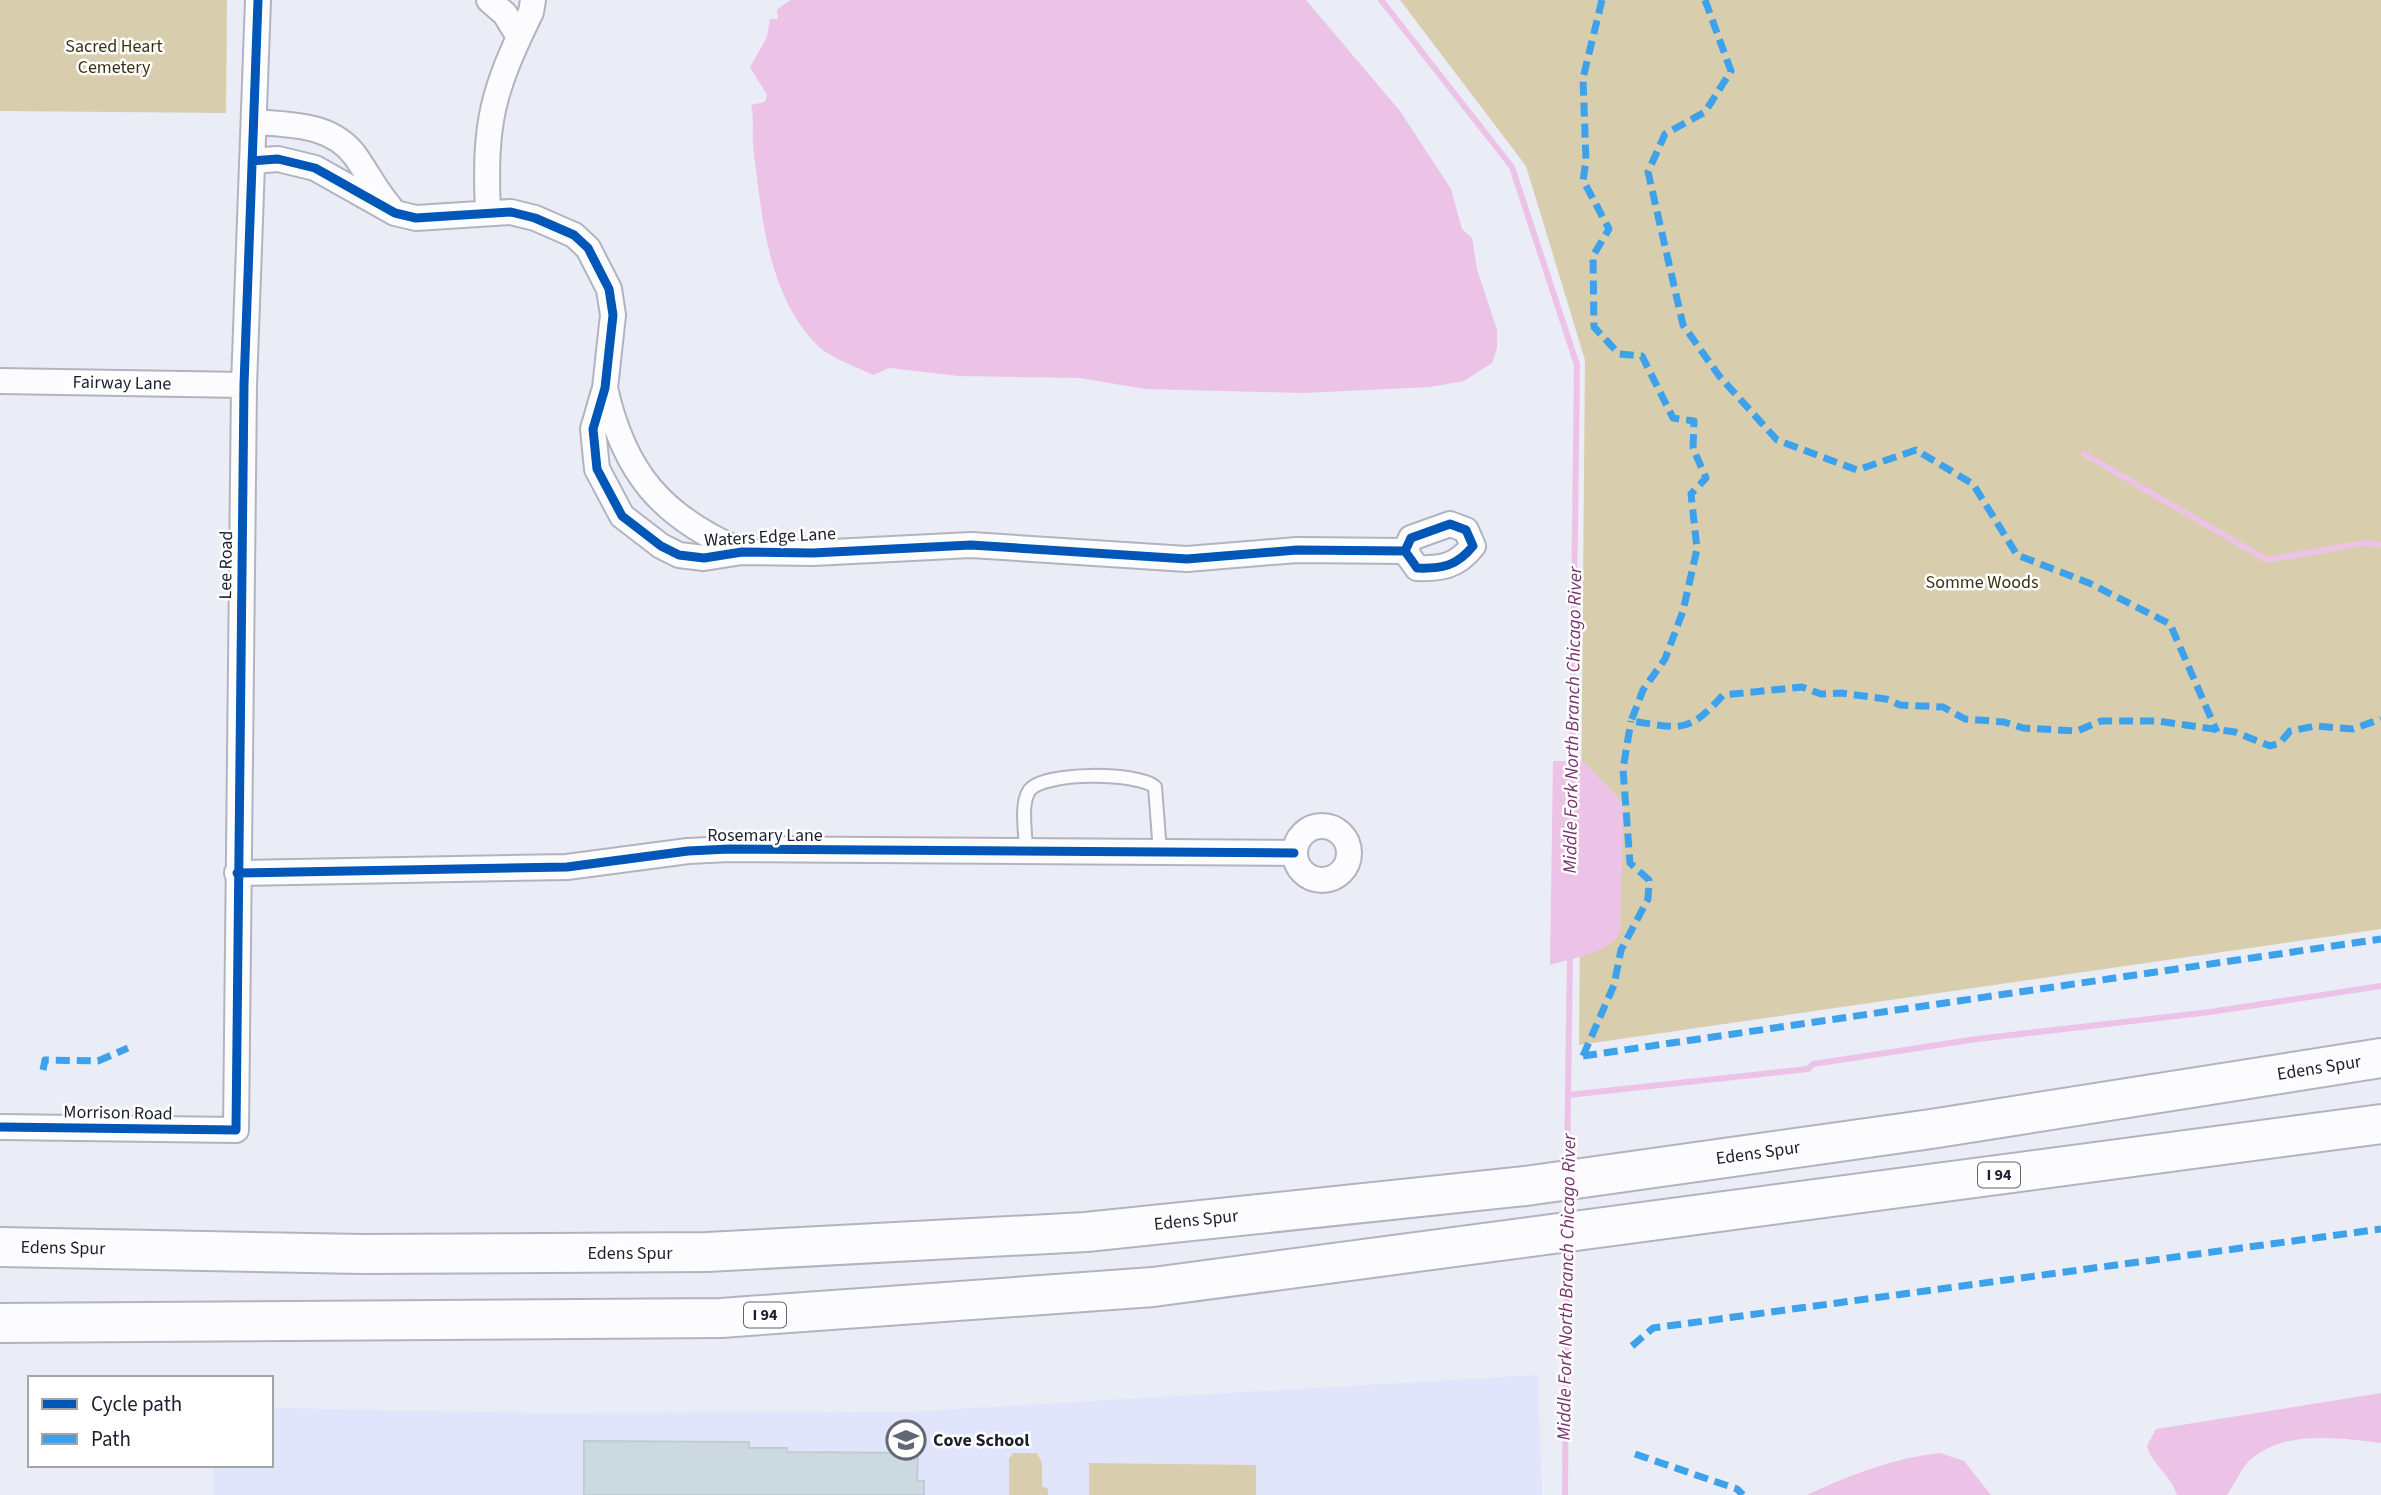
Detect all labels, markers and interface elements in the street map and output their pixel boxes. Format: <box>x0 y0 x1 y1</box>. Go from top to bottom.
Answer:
park label: Sacred Heart Cemetery <box>65 34 163 80</box>
street label: Fairway Lane <box>72 370 172 396</box>
street label: Waters Edge Lane <box>703 521 837 553</box>
street label: Lee Road <box>213 530 239 600</box>
water label: Middle Fork North Branch Chicago River <box>1557 565 1589 874</box>
park label: Somme Woods <box>1926 570 2038 595</box>
street label: Rosemary Lane <box>707 823 823 848</box>
street label: Edens Spur <box>2275 1049 2364 1087</box>
street label: Morrison Road <box>63 1100 173 1126</box>
water label: Middle Fork North Branch Chicago River <box>1551 1132 1583 1441</box>
street label: Edens Spur <box>1714 1135 1802 1171</box>
road number: I 94 <box>1978 1162 2020 1188</box>
street label: Edens Spur <box>1152 1203 1240 1237</box>
street label: Edens Spur <box>20 1235 106 1261</box>
street label: Edens Spur <box>588 1241 673 1266</box>
road number: I 94 <box>744 1302 786 1328</box>
legend <box>28 1376 273 1467</box>
text: Cycle path <box>91 1389 182 1419</box>
school or university icon: Cove School <box>885 1419 927 1461</box>
text: Path <box>91 1424 131 1454</box>
place label: Cove School <box>933 1428 1029 1453</box>

